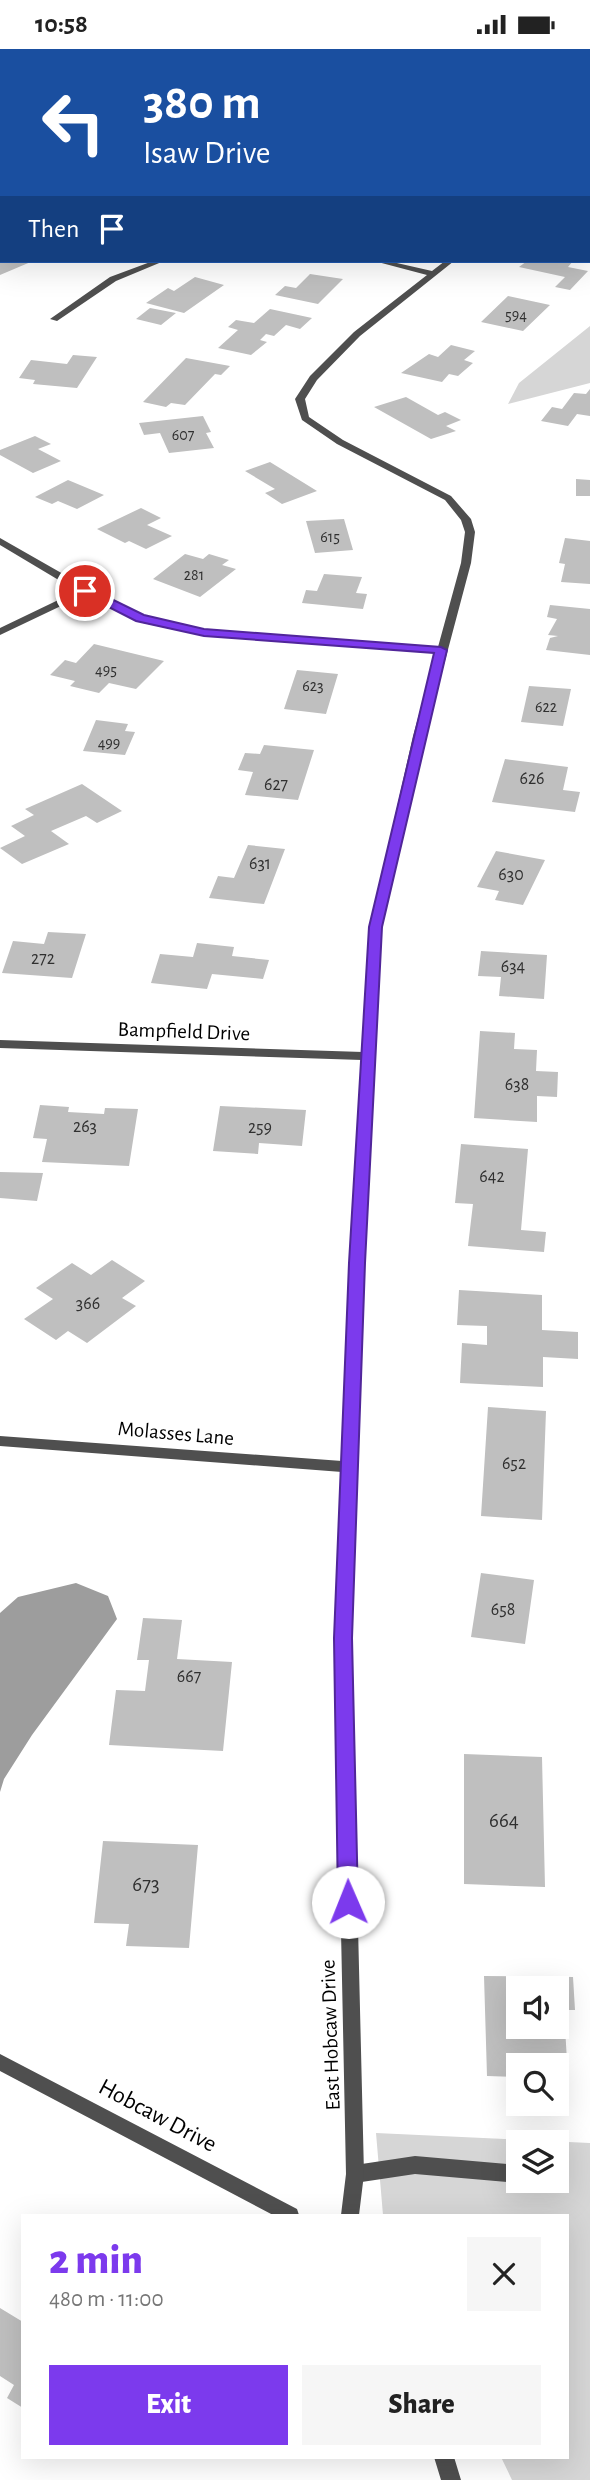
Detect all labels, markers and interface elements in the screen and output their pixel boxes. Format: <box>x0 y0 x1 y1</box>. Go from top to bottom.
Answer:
text: 10:58 <box>35 11 88 37</box>
icon: left <box>28 77 119 168</box>
text: 380 m <box>143 79 261 128</box>
text: Isaw Drive <box>143 137 271 169</box>
icon: arrive <box>93 210 131 248</box>
text: Then <box>28 216 79 242</box>
house number: 594 <box>505 307 527 323</box>
house number: 607 <box>172 427 195 443</box>
house number: 615 <box>320 529 340 545</box>
pin <box>55 561 115 621</box>
house number: 281 <box>184 567 204 583</box>
icon: arrive <box>66 572 104 610</box>
house number: 495 <box>95 662 117 678</box>
house number: 623 <box>302 678 324 694</box>
house number: 622 <box>535 699 557 715</box>
house number: 499 <box>98 735 120 751</box>
house number: 626 <box>519 770 545 788</box>
house number: 627 <box>264 776 288 794</box>
house number: 631 <box>249 855 271 873</box>
house number: 630 <box>498 866 524 884</box>
house number: 272 <box>31 950 55 968</box>
house number: 634 <box>501 958 526 976</box>
street label: Bampfield Drive <box>117 1019 251 1044</box>
house number: 638 <box>505 1076 529 1094</box>
house number: 263 <box>73 1118 97 1136</box>
house number: 259 <box>248 1119 272 1137</box>
house number: 642 <box>479 1168 505 1186</box>
house number: 366 <box>76 1295 100 1313</box>
street label: Molasses Lane <box>117 1418 235 1449</box>
house number: 652 <box>502 1455 526 1473</box>
house number: 658 <box>491 1601 515 1619</box>
house number: 667 <box>177 1668 201 1686</box>
house number: 664 <box>489 1810 519 1831</box>
position arrow <box>311 1865 385 1939</box>
house number: 673 <box>132 1874 160 1895</box>
street label: East Hobcaw Drive <box>317 1959 344 2111</box>
map controls <box>506 1976 569 2193</box>
button: sound <box>506 1976 569 2039</box>
button: search <box>506 2053 569 2116</box>
street label: Hobcaw Drive <box>95 2075 221 2157</box>
button: layers <box>506 2130 569 2193</box>
button: close <box>467 2237 541 2311</box>
text: 2 min <box>49 2239 143 2281</box>
text: 480 m · 11:00 <box>49 2288 164 2311</box>
button: Exit <box>49 2365 288 2445</box>
button: Share <box>302 2365 541 2445</box>

